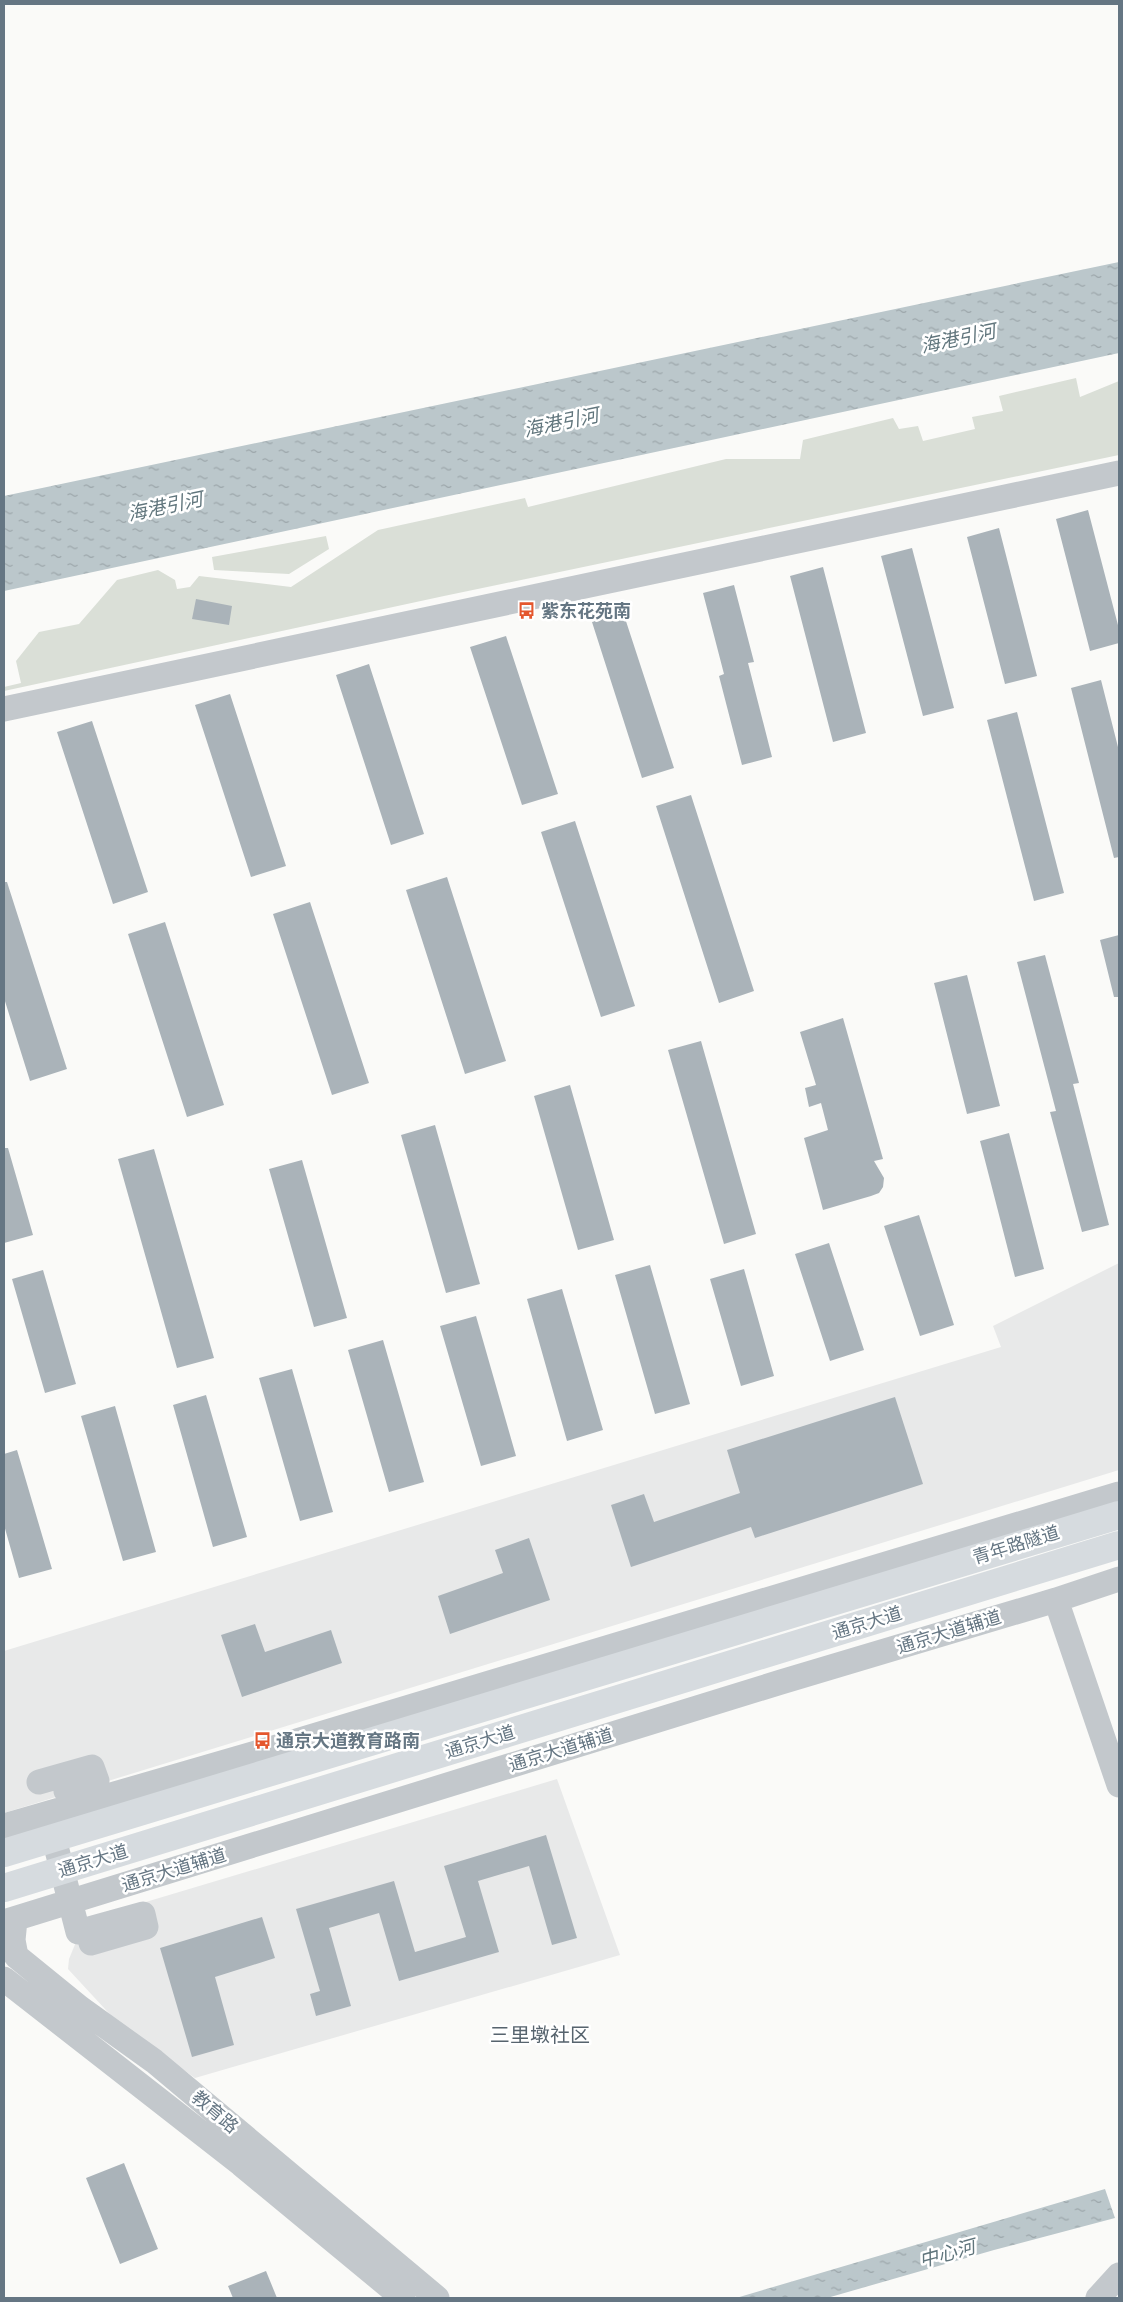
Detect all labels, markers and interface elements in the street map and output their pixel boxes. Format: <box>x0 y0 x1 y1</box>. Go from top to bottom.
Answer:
water label: 海港引河 <box>919 319 1002 358</box>
water label: 海港引河 <box>522 403 605 442</box>
water label: 海港引河 <box>126 487 209 526</box>
place label: 紫东花苑南 <box>541 600 631 622</box>
bus stop icon: 紫东花苑南 <box>517 601 537 621</box>
street label: 青年路隧道 <box>970 1521 1062 1569</box>
street label: 通京大道 <box>829 1602 905 1644</box>
street label: 通京大道辅道 <box>894 1606 1004 1658</box>
street label: 通京大道 <box>442 1721 518 1763</box>
street label: 通京大道辅道 <box>506 1724 616 1776</box>
place label: 通京大道教育路南 <box>276 1730 420 1752</box>
bus stop icon: 通京大道教育路南 <box>252 1731 272 1751</box>
street label: 通京大道 <box>55 1840 131 1882</box>
street label: 通京大道辅道 <box>119 1844 229 1896</box>
district label: 三里墩社区 <box>490 2023 590 2047</box>
street label: 教育路 <box>187 2086 243 2138</box>
water label: 中心河 <box>917 2234 981 2272</box>

